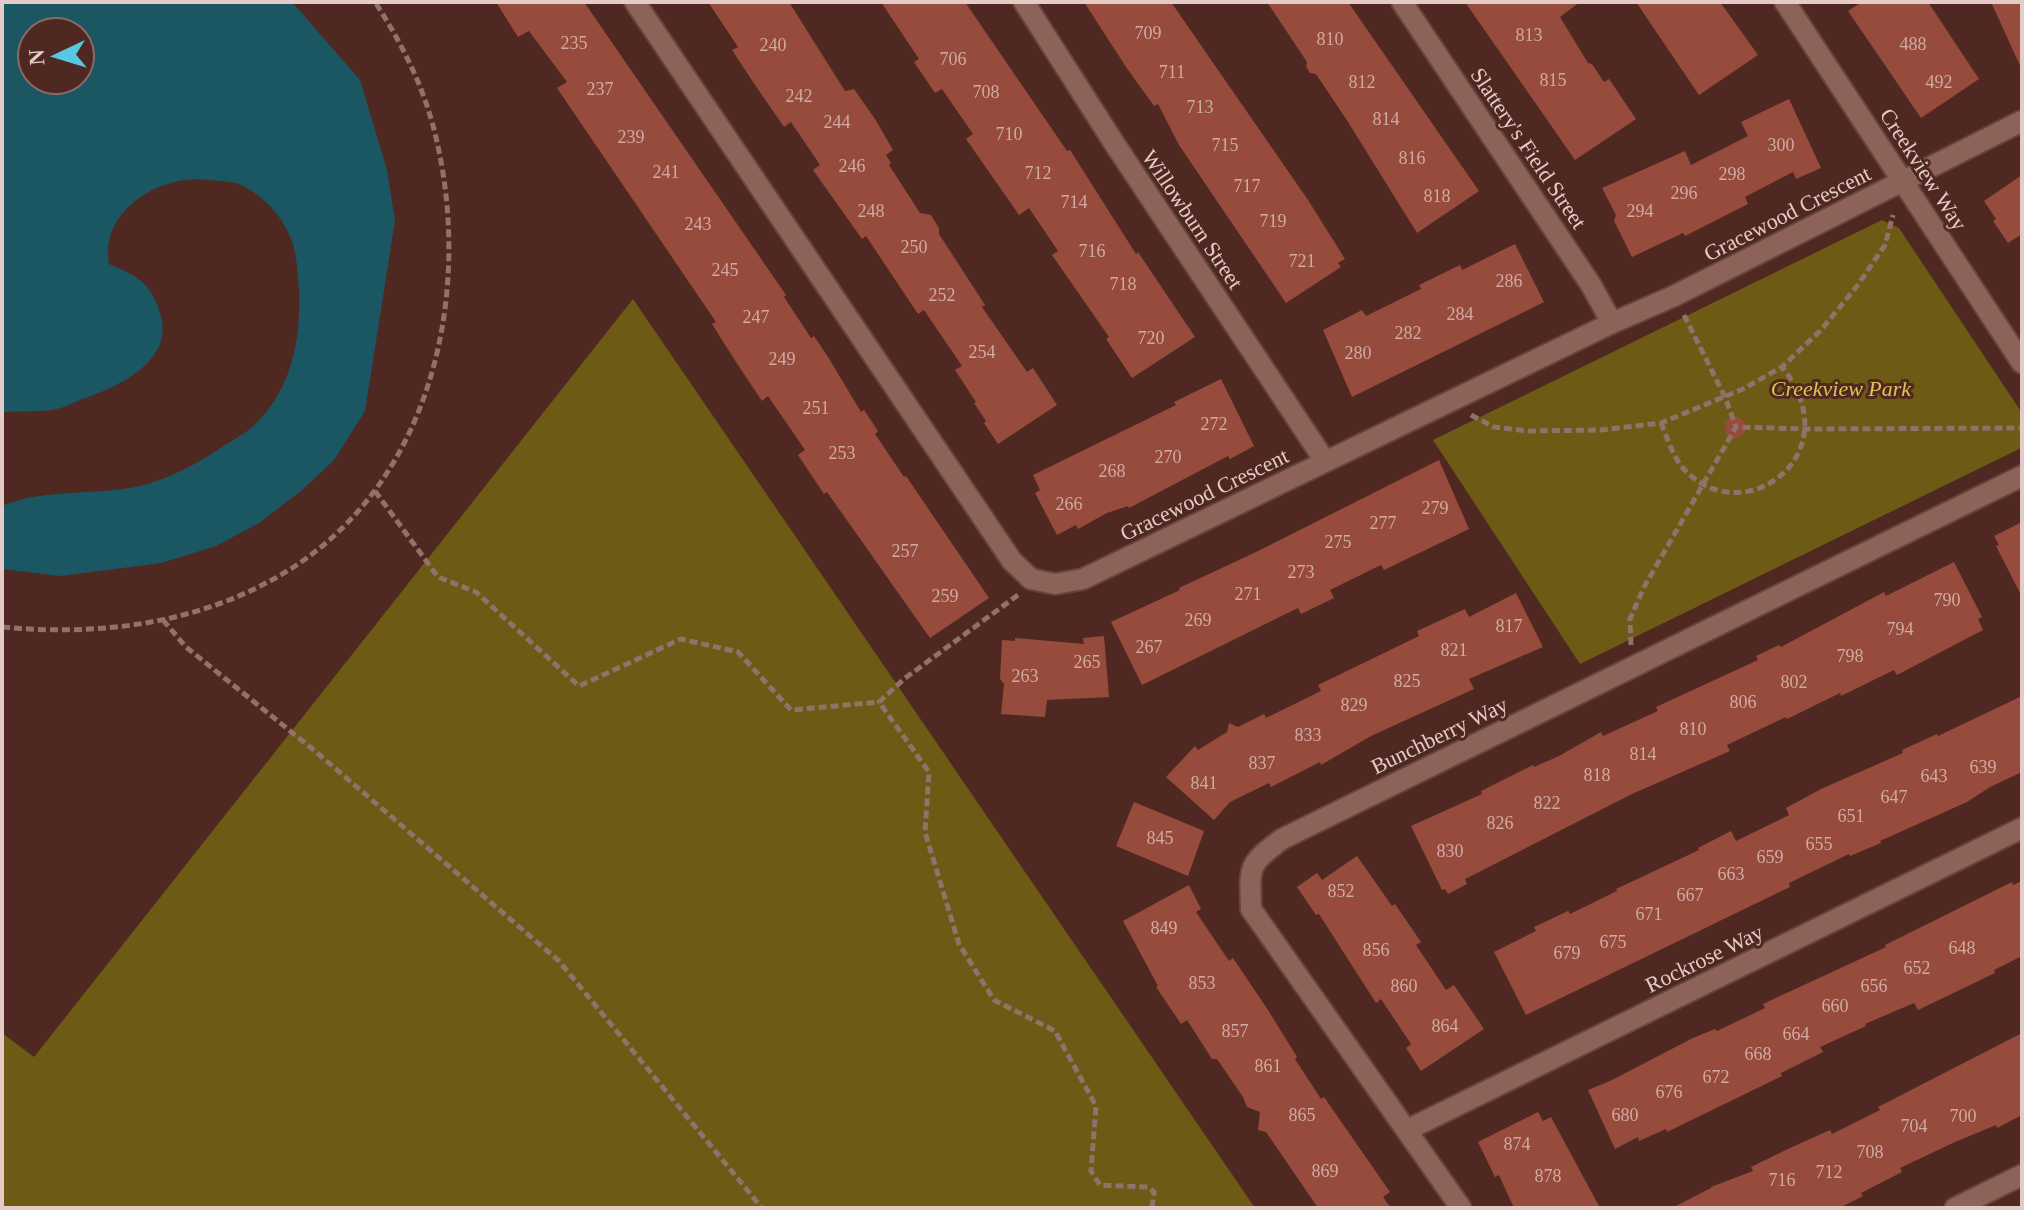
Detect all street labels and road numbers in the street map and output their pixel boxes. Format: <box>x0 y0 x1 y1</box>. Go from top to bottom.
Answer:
street label: Slattery's Field Street <box>1466 63 1592 233</box>
street label: Creekview Way <box>1875 104 1972 235</box>
street label: Willowburn Street <box>1137 145 1248 294</box>
street label: Gracewood Crescent <box>1700 161 1875 266</box>
street label: Gracewood Crescent <box>1116 443 1292 546</box>
street label: Bunchberry Way <box>1367 692 1512 779</box>
street label: Rockrose Way <box>1641 919 1767 998</box>

